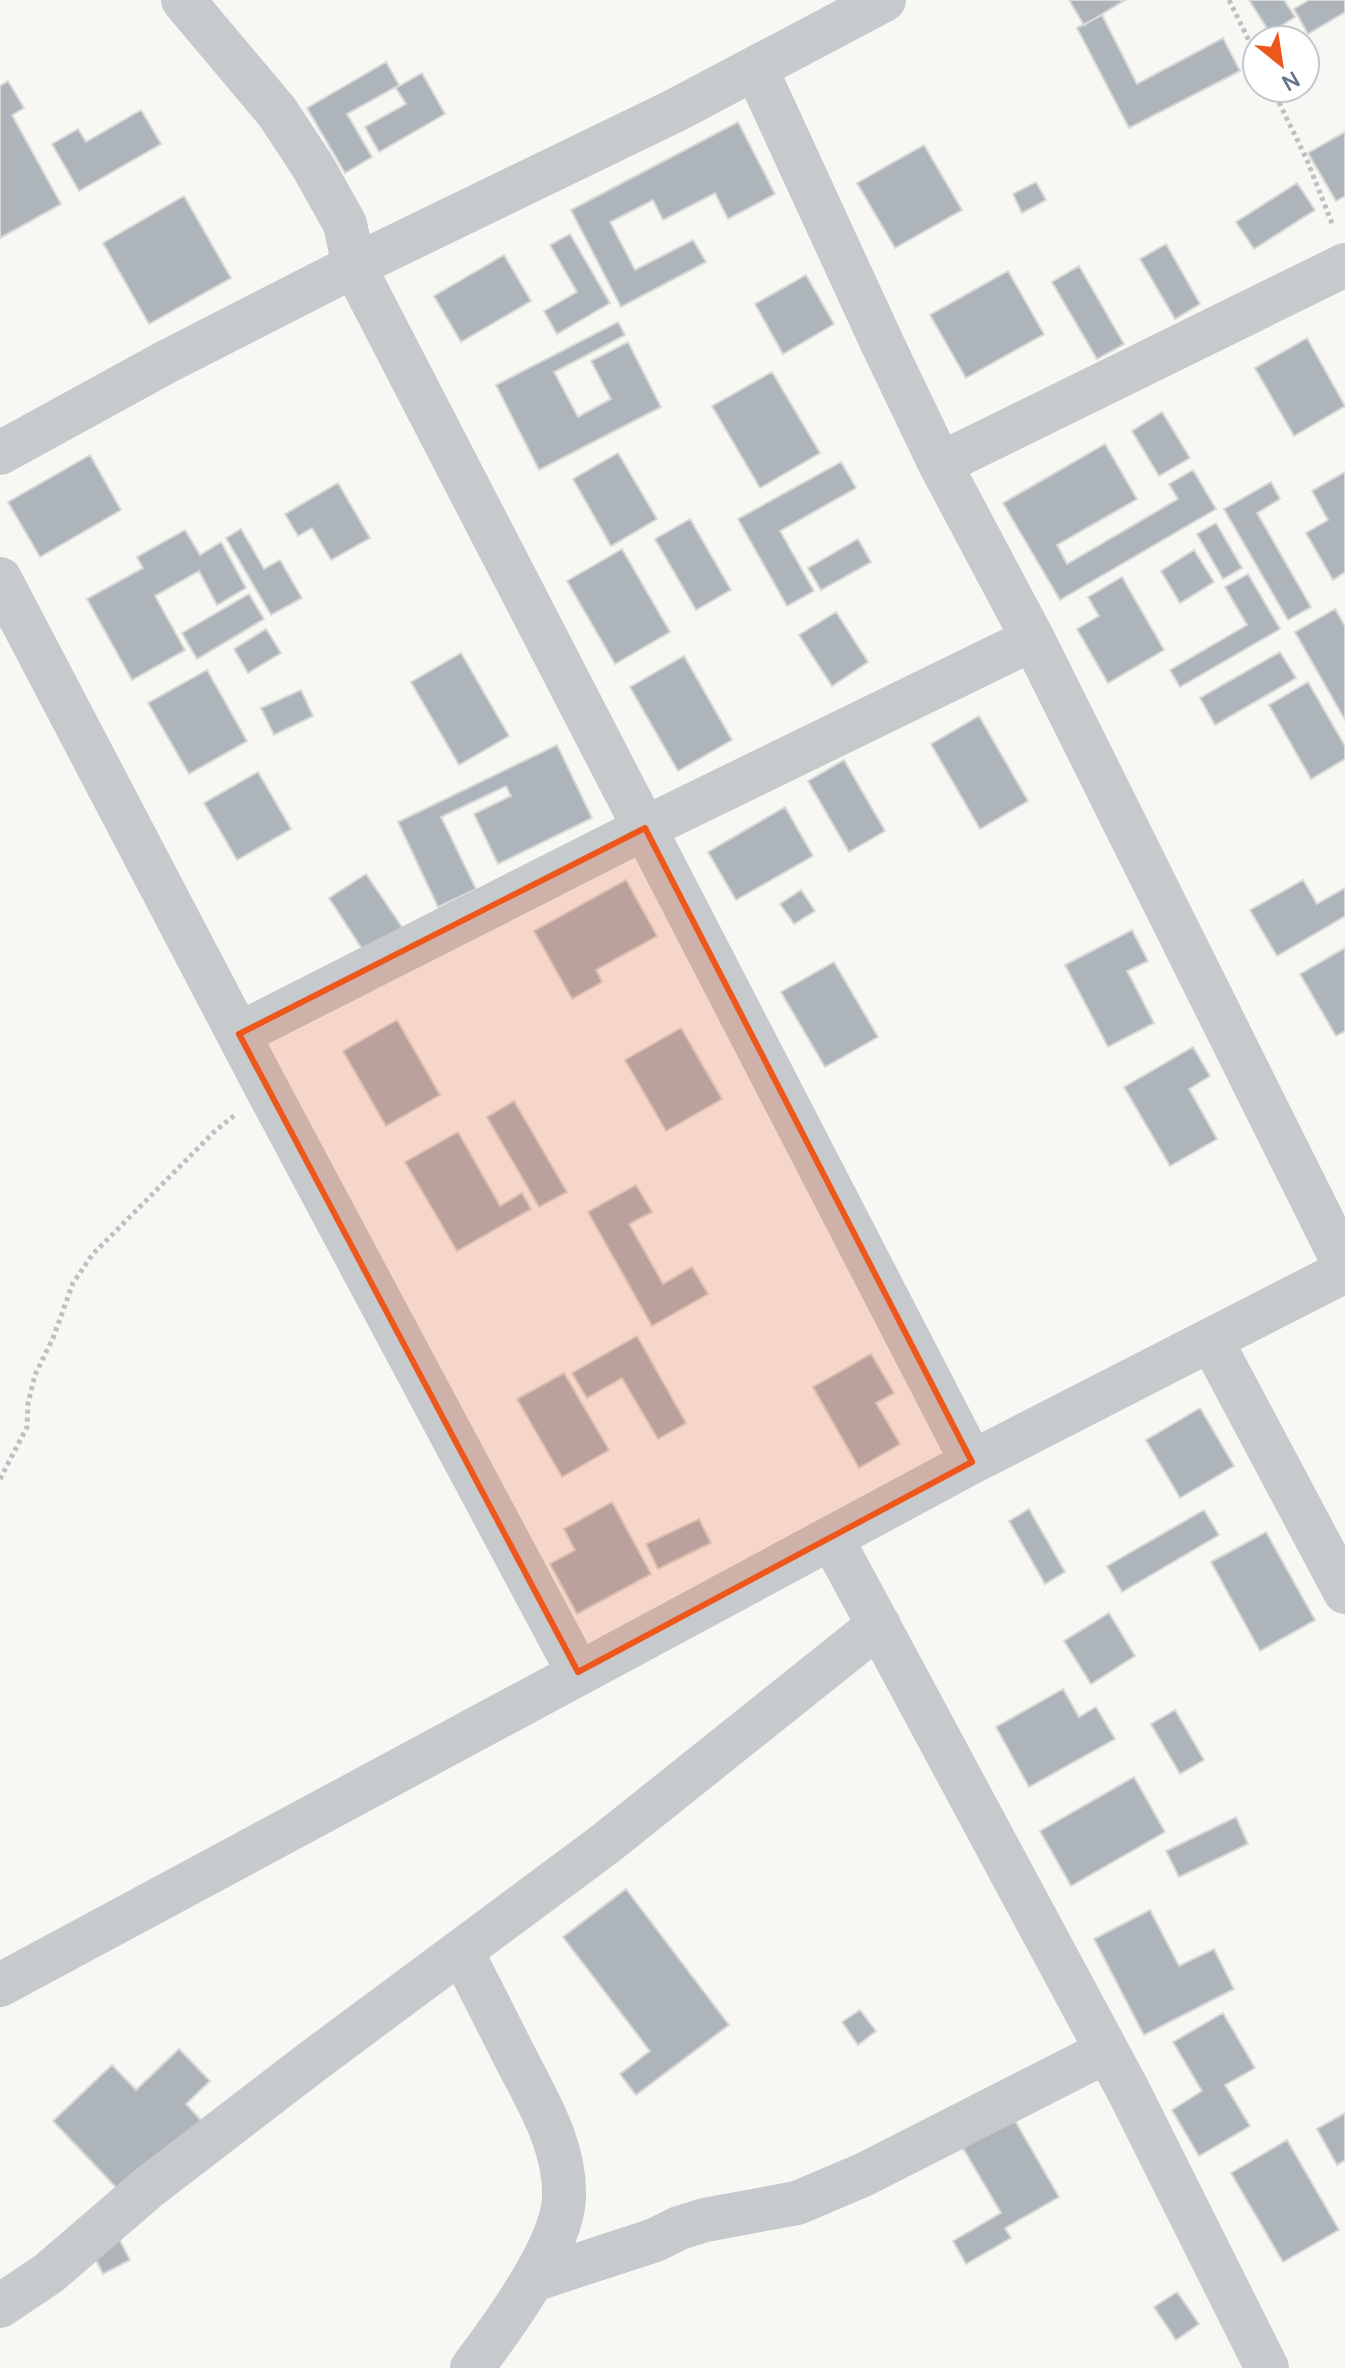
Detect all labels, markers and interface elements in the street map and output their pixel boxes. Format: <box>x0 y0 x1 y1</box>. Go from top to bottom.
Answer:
north arrow <box>1241 24 1321 104</box>
text: N <box>1277 64 1305 98</box>

